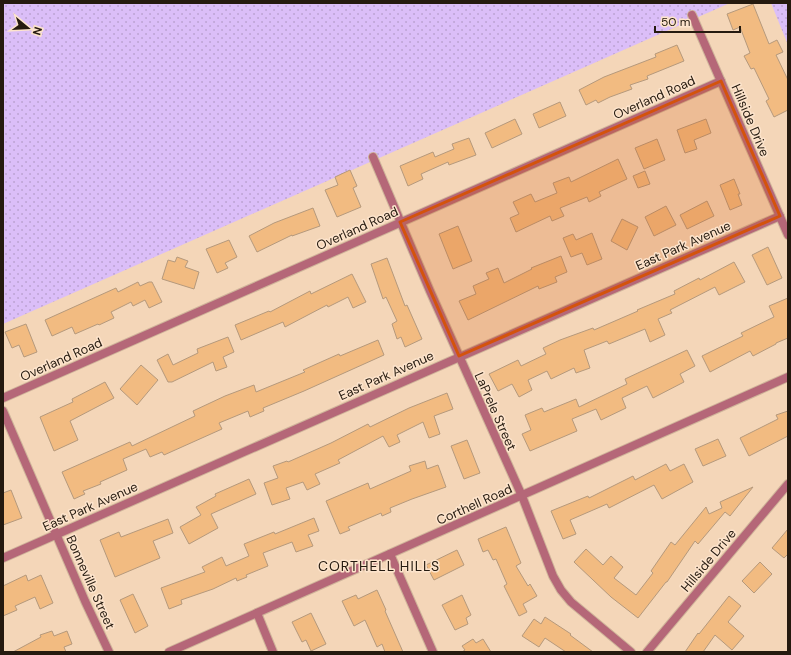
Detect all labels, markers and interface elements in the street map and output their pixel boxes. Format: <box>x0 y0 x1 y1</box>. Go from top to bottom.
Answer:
north arrow <box>8 8 48 48</box>
scale bar <box>655 8 740 34</box>
text: 50 m <box>661 14 690 30</box>
text: N <box>30 25 45 37</box>
street label: Overland Road <box>611 72 698 123</box>
street label: Hillside Drive <box>728 81 773 159</box>
street label: Overland Road <box>314 203 401 254</box>
street label: East Park Avenue <box>633 217 733 274</box>
street label: Overland Road <box>18 334 105 385</box>
street label: East Park Avenue <box>336 347 436 404</box>
street label: LaPrele Street <box>471 369 520 453</box>
street label: East Park Avenue <box>40 478 140 535</box>
street label: Corthell Road <box>434 480 515 529</box>
street label: Hillside Drive <box>677 525 740 595</box>
street label: Bonneville Street <box>62 533 119 632</box>
district label: CORTHELL HILLS <box>318 557 440 575</box>

